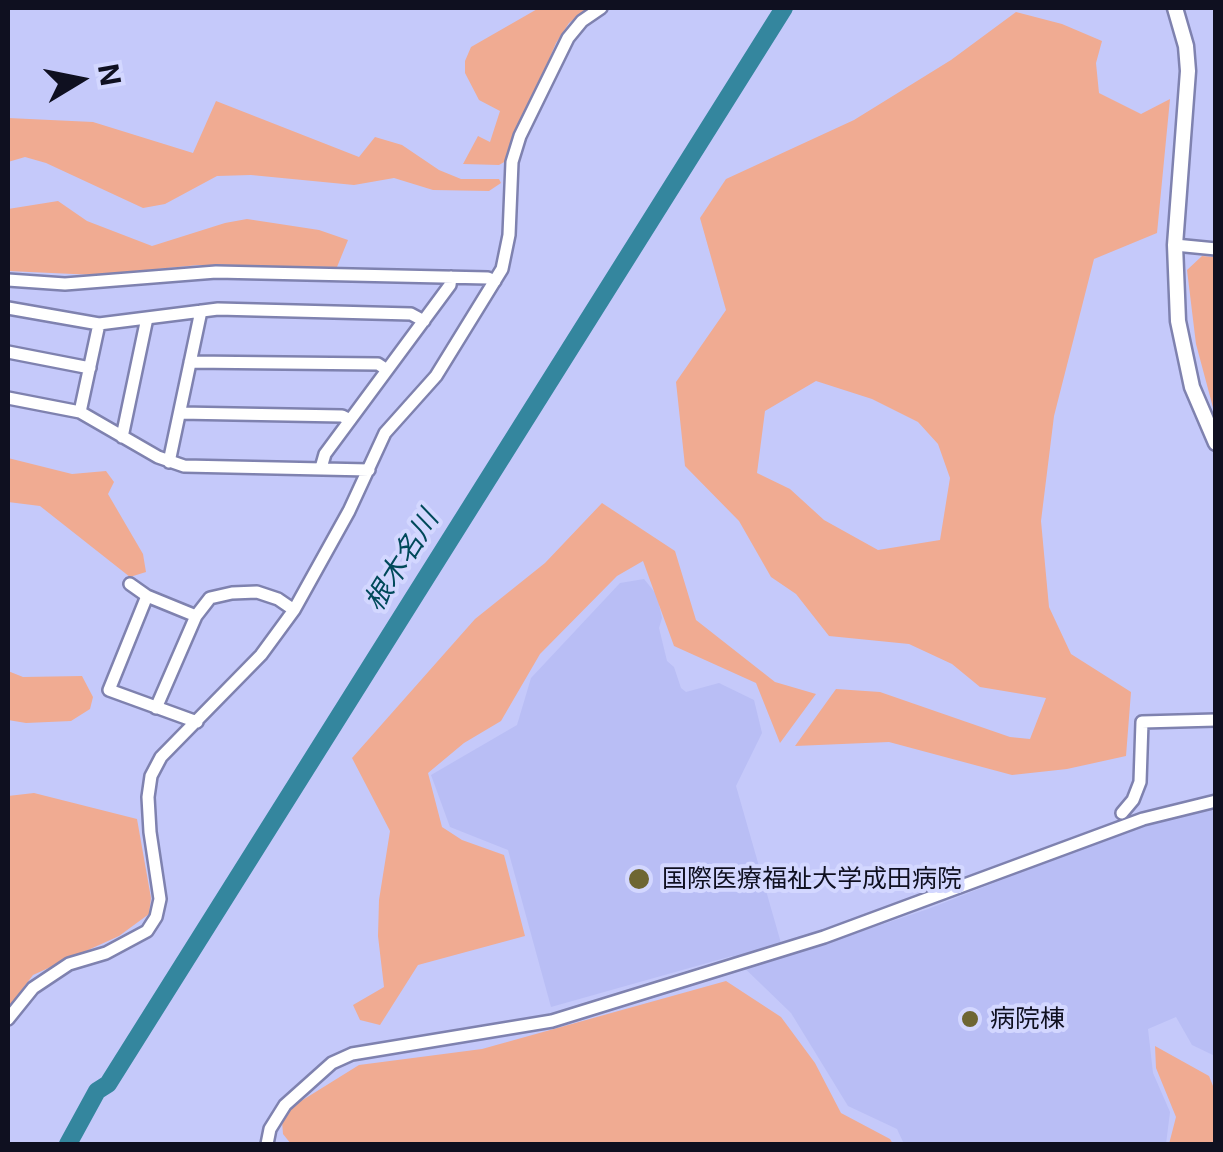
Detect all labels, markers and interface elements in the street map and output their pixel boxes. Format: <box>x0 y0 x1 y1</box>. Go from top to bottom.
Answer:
north arrow <box>30 30 130 130</box>
text: N <box>91 61 128 88</box>
water label: 根木名川 <box>358 505 446 617</box>
place label: 国際医療福祉大学成田病院 <box>662 864 962 894</box>
marker: 国際医療福祉大学成田病院 <box>626 866 652 892</box>
place label: 病院棟 <box>990 1004 1065 1034</box>
marker: 病院棟 <box>959 1008 981 1030</box>

